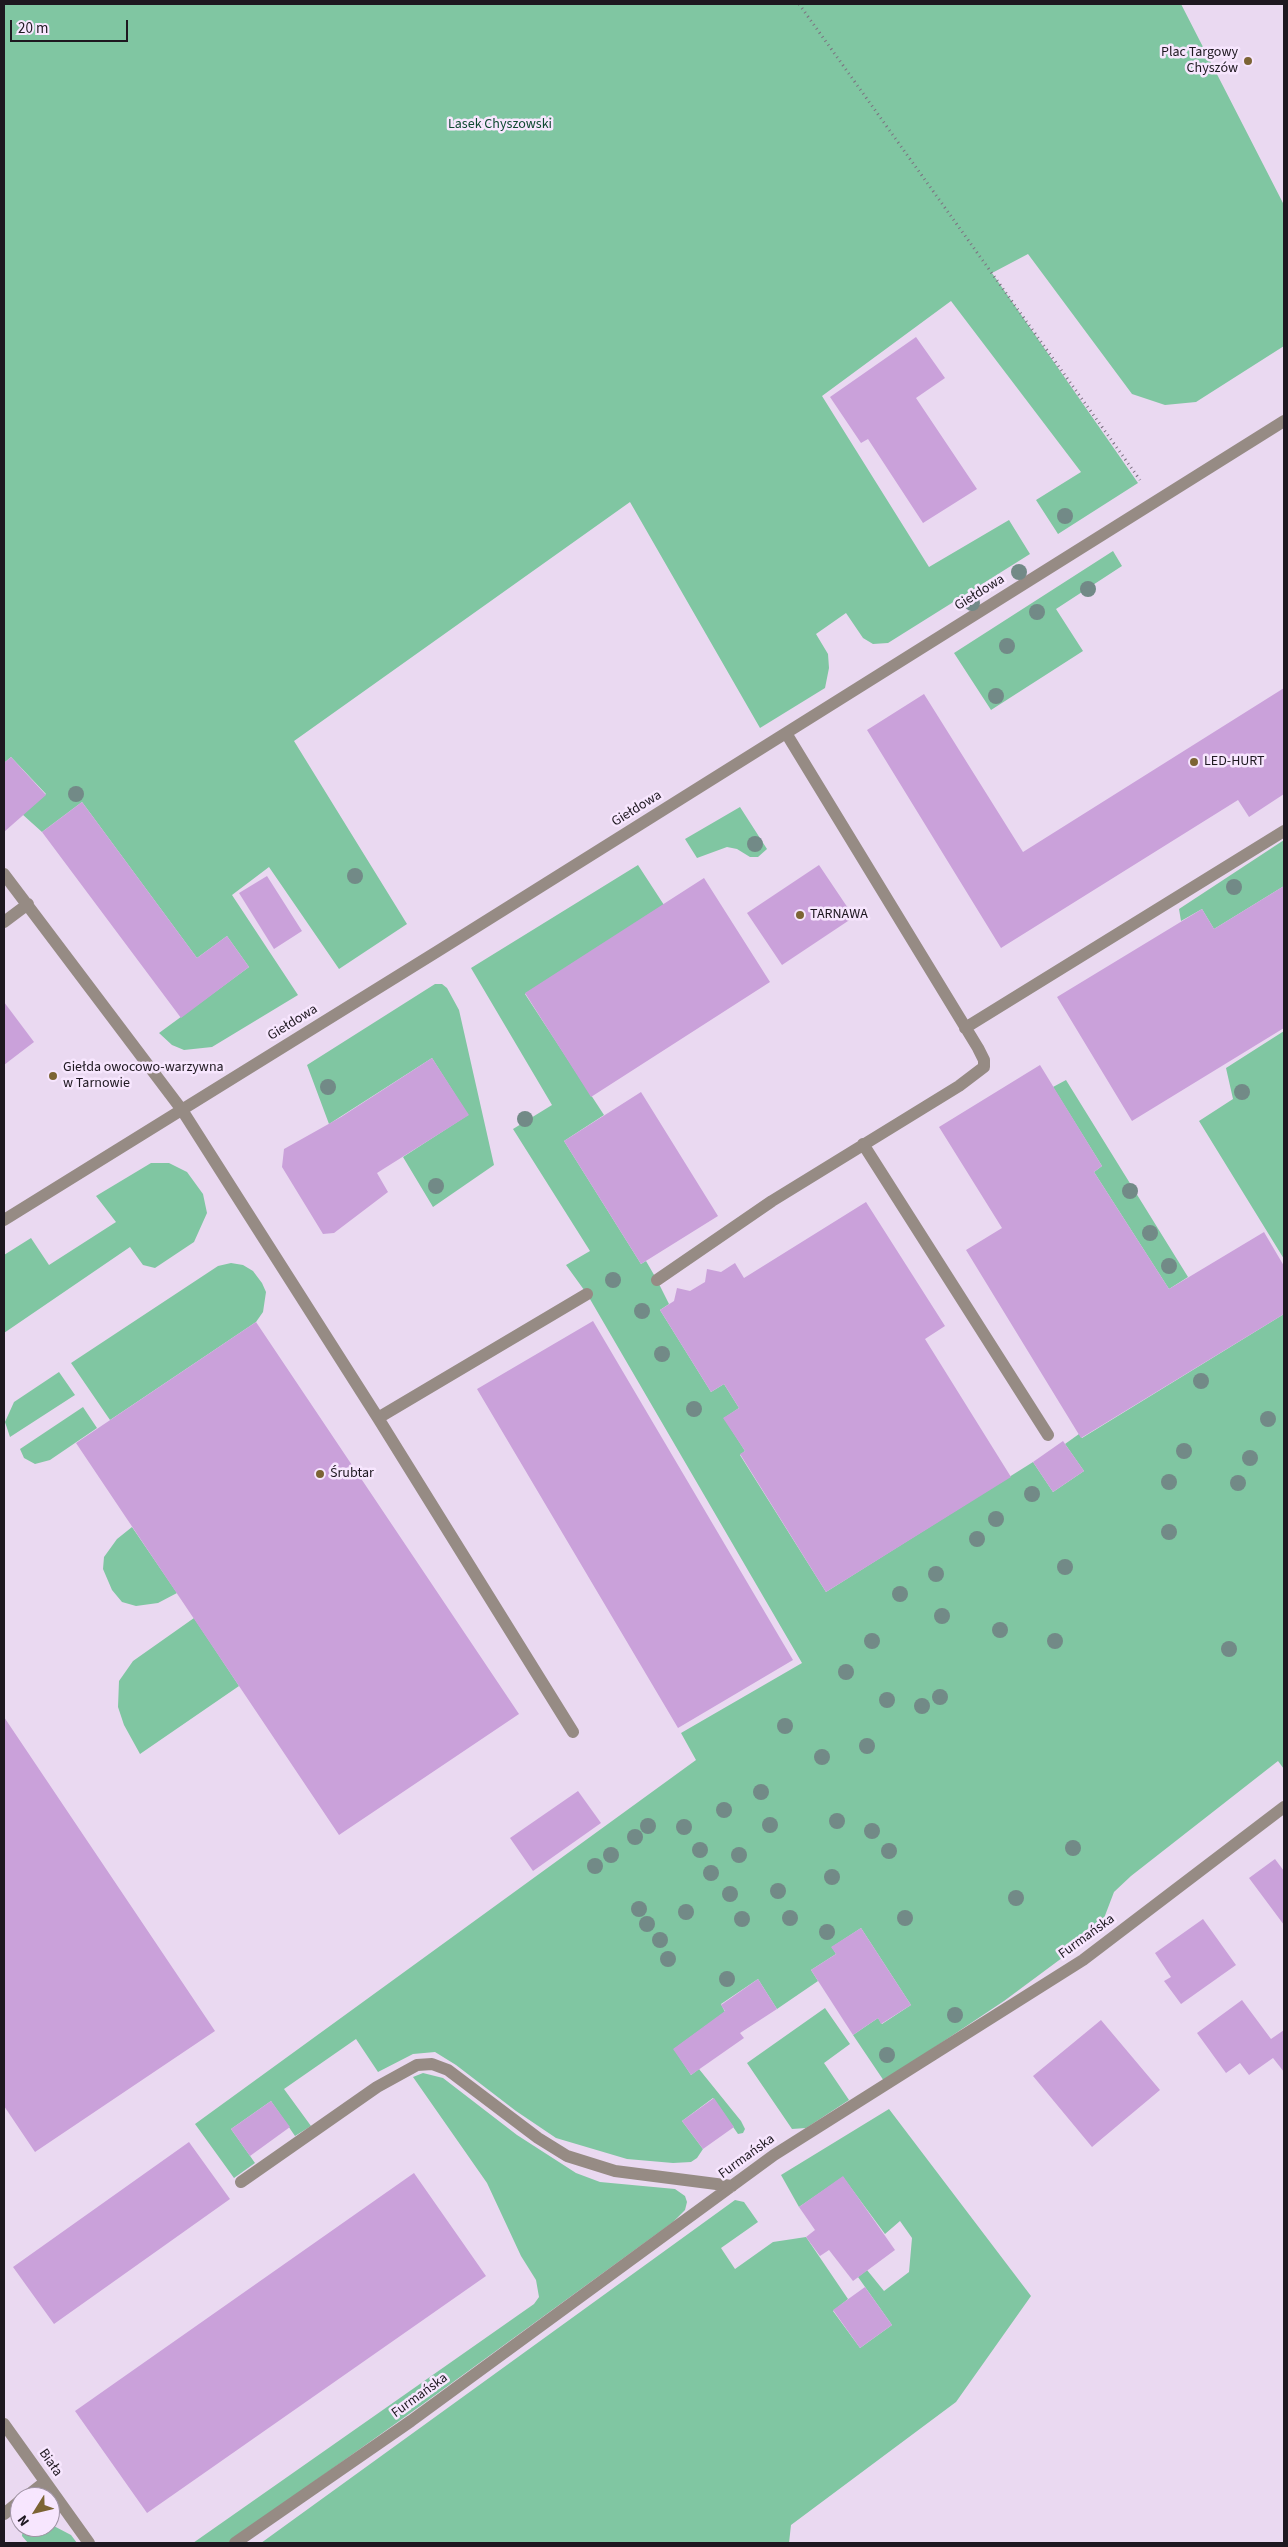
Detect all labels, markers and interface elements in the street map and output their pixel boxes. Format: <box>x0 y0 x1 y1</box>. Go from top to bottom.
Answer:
scale bar <box>12 10 130 42</box>
text: 20 m <box>18 18 48 39</box>
place label: Plac Targowy Chyszów <box>1161 45 1238 78</box>
marker: Plac Targowy Chyszów <box>1242 55 1254 67</box>
park label: Lasek Chyszowski <box>448 117 552 133</box>
street label: Giełdowa <box>952 571 1008 615</box>
place label: LED-HURT <box>1204 754 1265 770</box>
marker: LED-HURT <box>1188 756 1200 768</box>
street label: Giełdowa <box>609 787 665 831</box>
place label: TARNAWA <box>810 907 868 923</box>
marker: TARNAWA <box>794 909 806 921</box>
street label: Giełdowa <box>265 1001 321 1045</box>
place label: Giełda owocowo-warzywna w Tarnowie <box>63 1060 224 1092</box>
marker: Giełda owocowo-warzywna w Tarnowie <box>47 1070 59 1082</box>
place label: Śrubtar <box>330 1466 374 1482</box>
marker: Śrubtar <box>314 1468 326 1480</box>
street label: Furmańska <box>1056 1911 1118 1963</box>
street label: Furmańska <box>716 2131 778 2183</box>
street label: Furmańska <box>389 2370 451 2422</box>
street label: Biała <box>35 2446 65 2480</box>
north arrow <box>10 2487 60 2537</box>
text: N <box>13 2511 35 2530</box>

